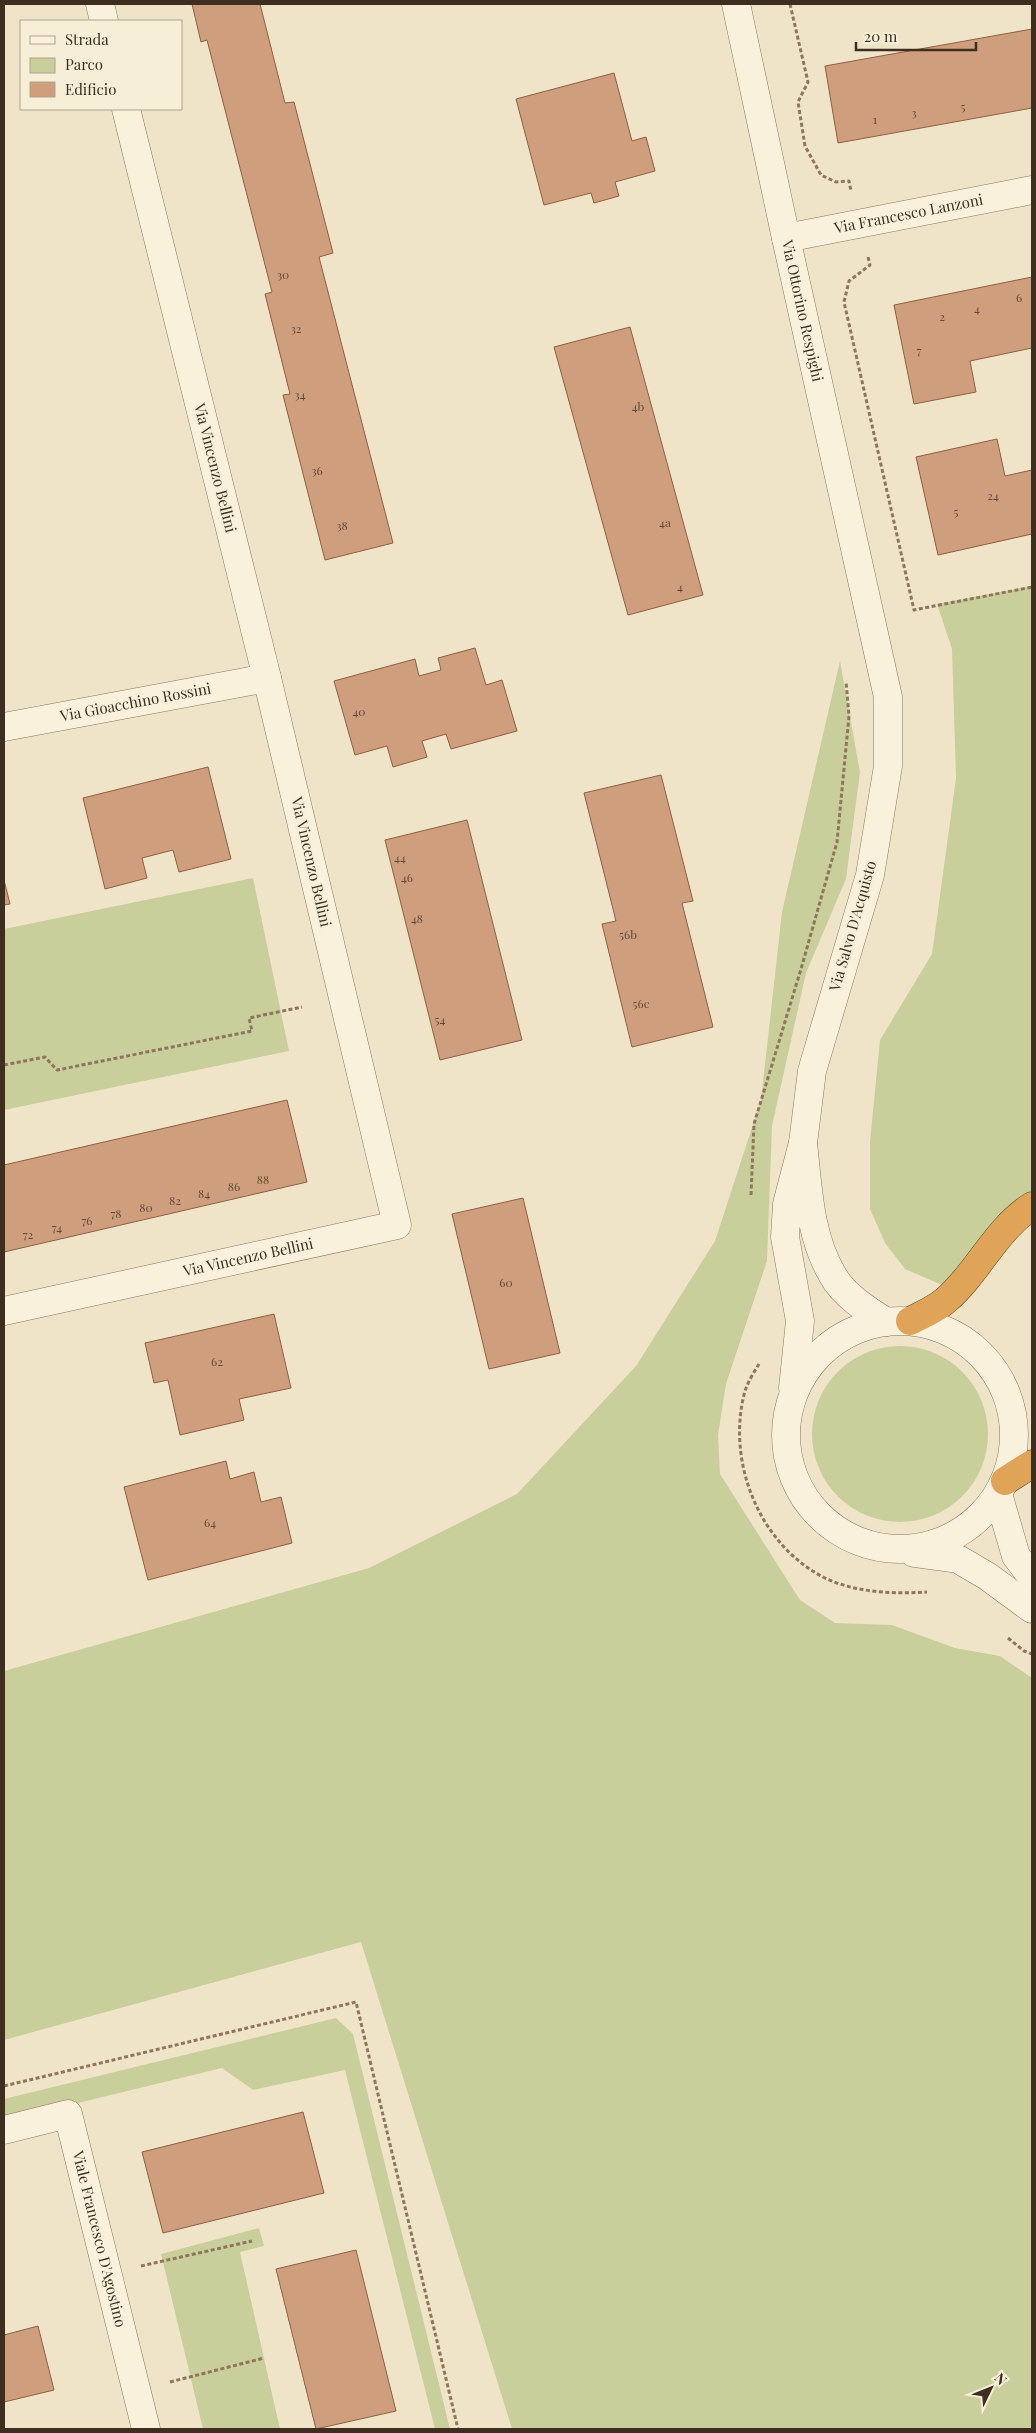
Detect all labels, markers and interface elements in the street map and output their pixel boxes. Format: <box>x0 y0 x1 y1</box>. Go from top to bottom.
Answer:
legend <box>20 20 182 110</box>
scale bar <box>856 20 976 52</box>
text: 20 m <box>864 26 898 46</box>
text: Strada <box>65 29 109 49</box>
text: Parco <box>65 54 103 74</box>
text: Edificio <box>65 79 116 99</box>
house number: 5 <box>961 98 966 114</box>
house number: 3 <box>911 104 917 120</box>
house number: 1 <box>873 111 878 127</box>
street label: Via Francesco Lanzoni <box>831 189 985 238</box>
street label: Via Ottorino Respighi <box>778 237 829 384</box>
house number: 30 <box>277 266 289 282</box>
house number: 6 <box>1016 289 1022 305</box>
house number: 4 <box>974 300 980 316</box>
house number: 2 <box>939 308 945 324</box>
house number: 32 <box>290 320 302 336</box>
house number: 7 <box>917 342 922 358</box>
house number: 34 <box>294 386 306 402</box>
house number: 4b <box>632 398 645 414</box>
street label: Via Vincenzo Bellini <box>190 400 242 535</box>
house number: 36 <box>311 462 323 478</box>
house number: 24 <box>987 487 999 503</box>
house number: 5 <box>954 503 959 519</box>
house number: 4a <box>659 514 671 530</box>
house number: 38 <box>336 517 348 533</box>
house number: 4 <box>677 578 683 594</box>
street label: Via Gioacchino Rossini <box>57 678 213 726</box>
house number: 40 <box>352 703 366 719</box>
street label: Via Vincenzo Bellini <box>287 794 337 929</box>
house number: 44 <box>394 849 406 865</box>
street label: Via Salvo D'Acquisto <box>824 858 880 994</box>
house number: 46 <box>401 869 413 885</box>
house number: 48 <box>411 910 423 926</box>
house number: 56b <box>619 926 637 942</box>
house number: 56c <box>632 995 650 1011</box>
house number: 54 <box>435 1011 446 1027</box>
house number: 88 <box>257 1171 269 1187</box>
house number: 86 <box>228 1178 240 1194</box>
house number: 84 <box>198 1185 210 1201</box>
house number: 82 <box>169 1192 181 1208</box>
house number: 80 <box>139 1199 153 1215</box>
house number: 78 <box>110 1205 122 1221</box>
house number: 76 <box>81 1212 93 1228</box>
house number: 74 <box>52 1219 62 1235</box>
house number: 72 <box>23 1226 34 1242</box>
street label: Via Vincenzo Bellini <box>180 1233 316 1281</box>
house number: 60 <box>499 1274 513 1290</box>
house number: 62 <box>211 1353 223 1369</box>
house number: 64 <box>204 1514 216 1530</box>
street label: Viale Francesco D'Agostino <box>68 2148 131 2329</box>
north arrow <box>966 2363 1016 2413</box>
text: N <box>990 2369 1011 2389</box>

